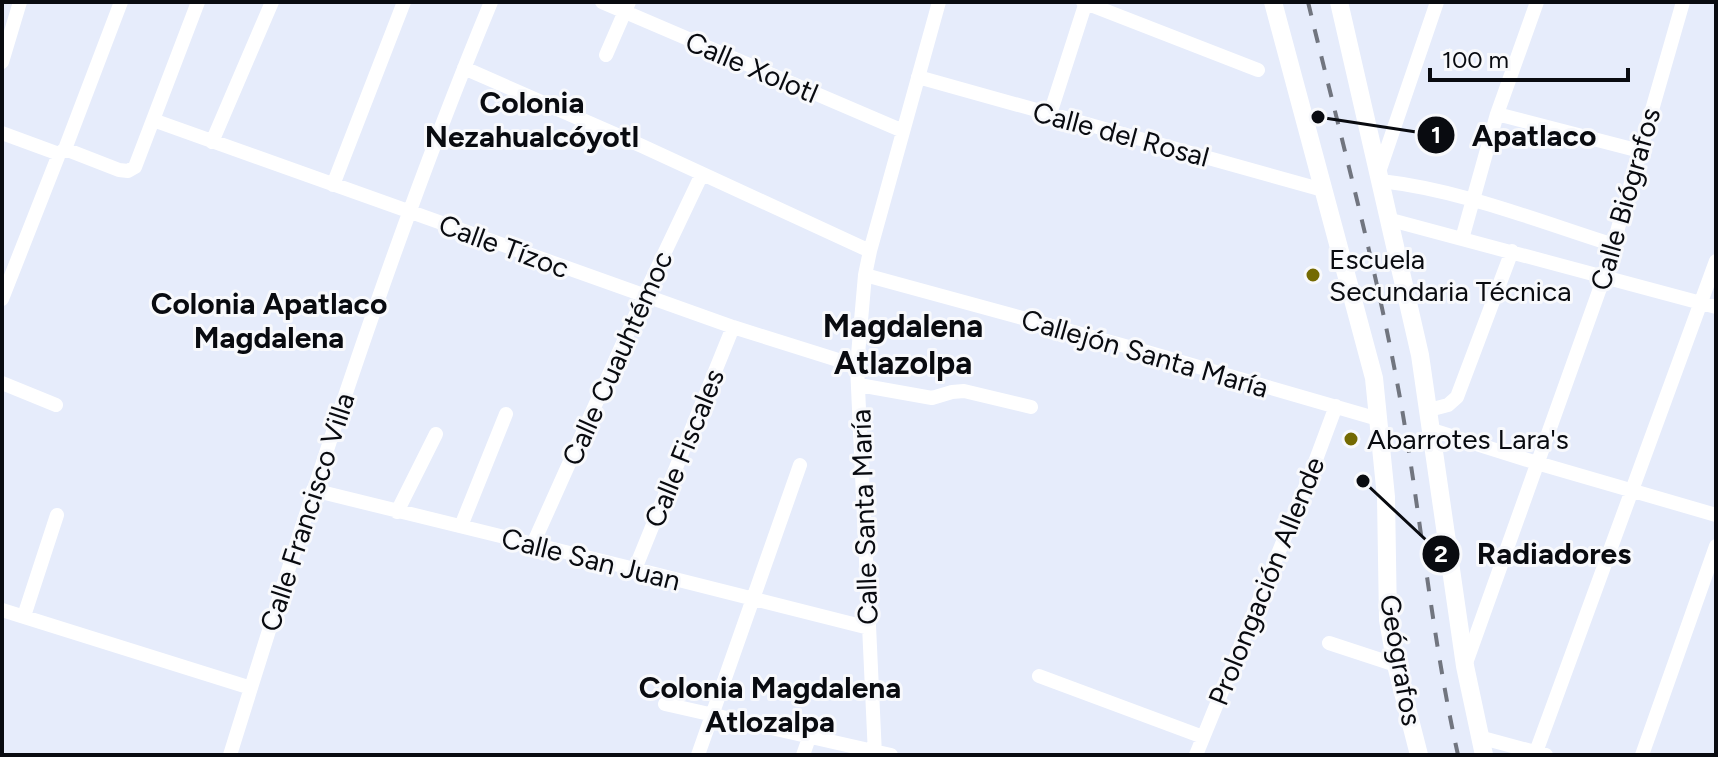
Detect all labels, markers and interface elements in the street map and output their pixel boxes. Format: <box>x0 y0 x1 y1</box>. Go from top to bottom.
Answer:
street label: Calle Xolotl <box>680 24 824 110</box>
scale bar <box>1430 32 1628 82</box>
text: 100 m <box>1442 45 1509 74</box>
district label: Colonia Nezahualcóyotl <box>425 84 639 155</box>
street label: Calle del Rosal <box>1029 94 1213 174</box>
street label: Calle Biógrafos <box>1583 104 1667 294</box>
callout: Apatlaco <box>1416 108 1613 162</box>
text: Apatlaco <box>1472 117 1596 154</box>
text: 1 <box>1431 120 1441 149</box>
street label: Calle Tízoc <box>434 207 574 285</box>
place label: Escuela Secundaria Técnica <box>1329 242 1571 308</box>
street label: Calle Cuauhtémoc <box>554 245 680 471</box>
marker: Escuela Secundaria Técnica <box>1304 266 1322 284</box>
district label: Colonia Apatlaco Magdalena <box>151 285 387 356</box>
street label: Callejón Santa María <box>1018 301 1272 405</box>
district label: Magdalena Atlazolpa <box>823 307 983 382</box>
street label: Calle Fiscales <box>637 364 731 532</box>
street label: Calle Francisco Villa <box>252 388 362 636</box>
street label: Calle Santa María <box>843 408 885 626</box>
place label: Abarrotes Lara's <box>1367 422 1569 456</box>
marker: Abarrotes Lara's <box>1342 430 1360 448</box>
street label: Prolongación Allende <box>1201 452 1331 710</box>
street label: Calle San Juan <box>498 520 684 598</box>
callout: Radiadores <box>1421 527 1647 581</box>
text: Radiadores <box>1477 535 1631 572</box>
text: 2 <box>1434 539 1448 568</box>
street label: Geógrafos <box>1373 592 1429 728</box>
district label: Colonia Magdalena Atlozalpa <box>639 669 901 740</box>

